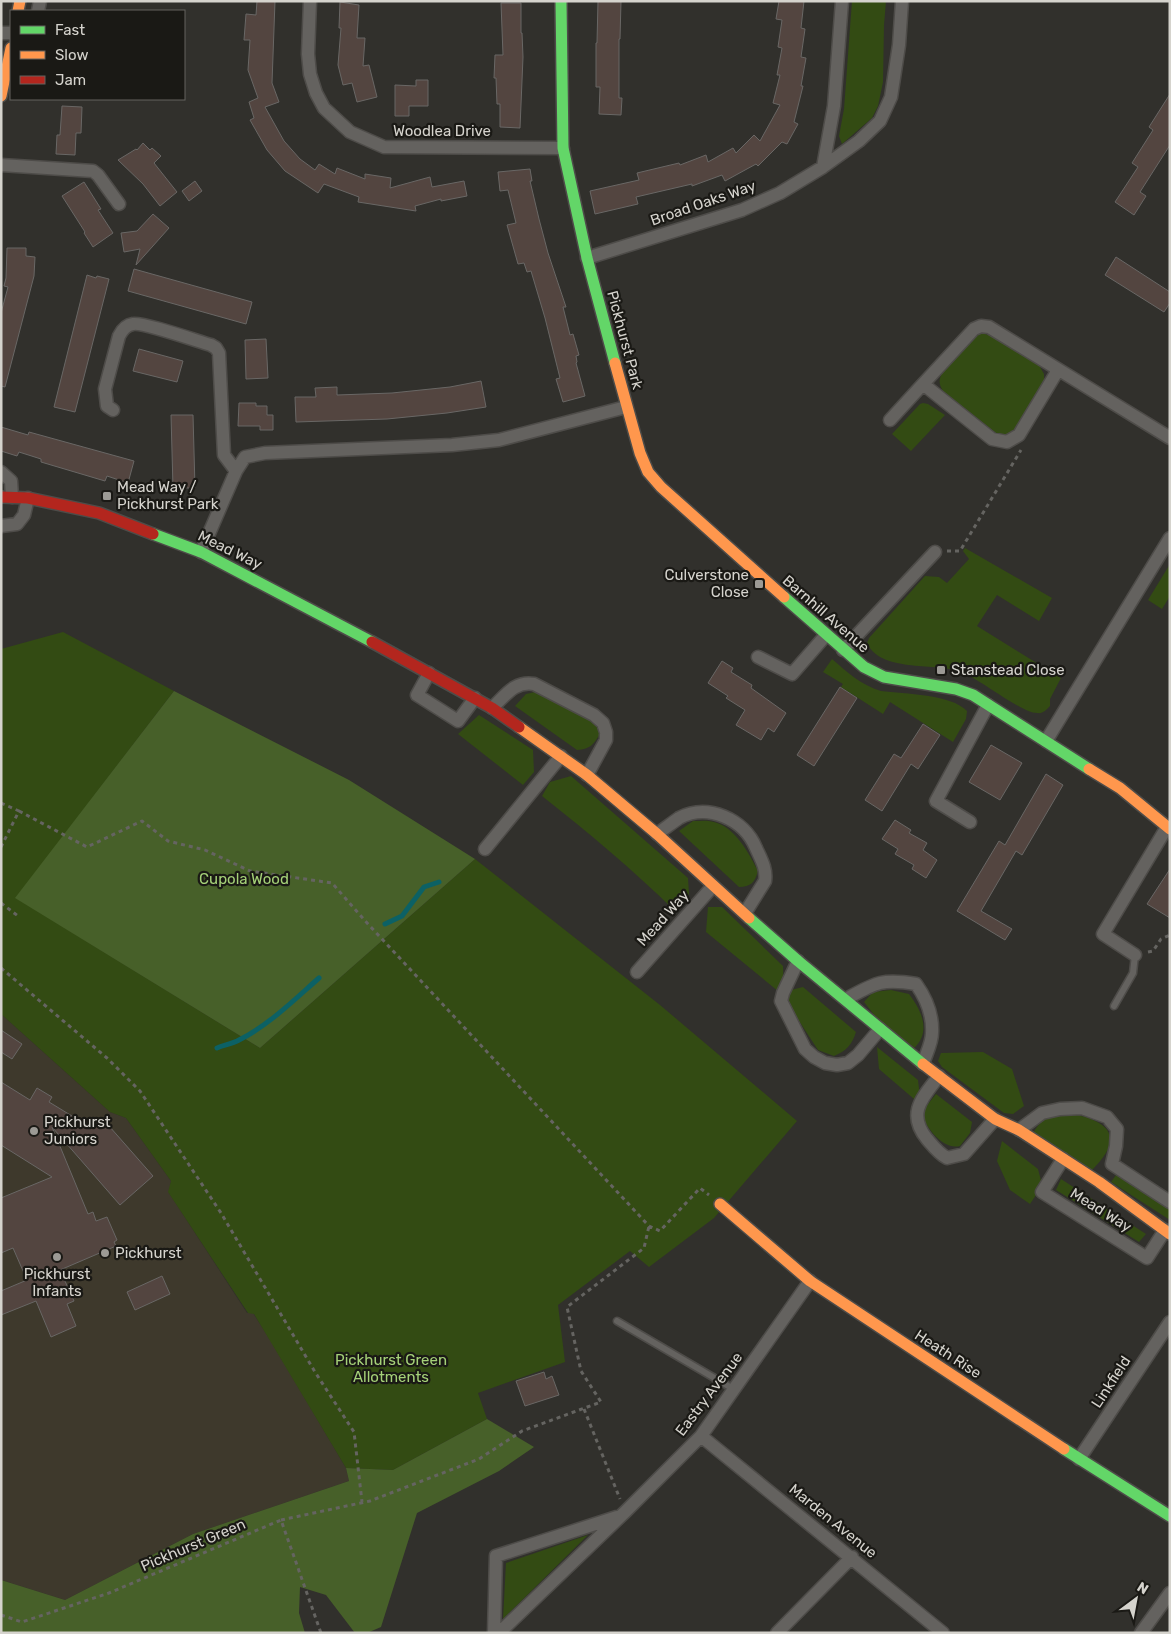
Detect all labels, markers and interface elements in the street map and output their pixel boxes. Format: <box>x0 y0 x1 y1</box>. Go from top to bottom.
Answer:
legend <box>10 10 185 100</box>
text: Fast <box>55 21 85 39</box>
text: Slow <box>55 46 88 64</box>
text: Jam <box>55 71 86 89</box>
street label: Woodlea Drive <box>393 122 491 140</box>
street label: Broad Oaks Way <box>648 177 758 229</box>
street label: Pickhurst Park <box>603 289 647 392</box>
place label: Mead Way / Pickhurst Park <box>117 478 219 513</box>
marker: Mead Way / Pickhurst Park <box>101 490 113 502</box>
street label: Mead Way <box>195 527 265 573</box>
place label: Culverstone Close <box>665 566 749 601</box>
street label: Barnhill Avenue <box>779 571 873 657</box>
marker: Culverstone Close <box>753 578 765 590</box>
place label: Stanstead Close <box>951 661 1065 679</box>
marker: Stanstead Close <box>935 664 947 676</box>
park label: Cupola Wood <box>199 870 289 888</box>
street label: Mead Way <box>633 886 693 950</box>
place label: Pickhurst Juniors <box>44 1113 111 1148</box>
marker: Pickhurst Juniors <box>28 1125 40 1137</box>
street label: Mead Way <box>1067 1184 1135 1236</box>
place label: Pickhurst <box>115 1244 182 1262</box>
marker: Pickhurst <box>99 1247 111 1259</box>
marker: Pickhurst Infants <box>51 1251 63 1263</box>
place label: Pickhurst Infants <box>24 1265 90 1300</box>
street label: Heath Rise <box>911 1326 985 1382</box>
street label: Eastry Avenue <box>672 1349 746 1439</box>
park label: Pickhurst Green Allotments <box>335 1351 447 1386</box>
street label: Linkfield <box>1088 1353 1134 1411</box>
street label: Marden Avenue <box>785 1480 881 1562</box>
street label: Pickhurst Green <box>138 1515 248 1575</box>
north arrow <box>1111 1574 1161 1624</box>
text: N <box>1134 1579 1151 1598</box>

